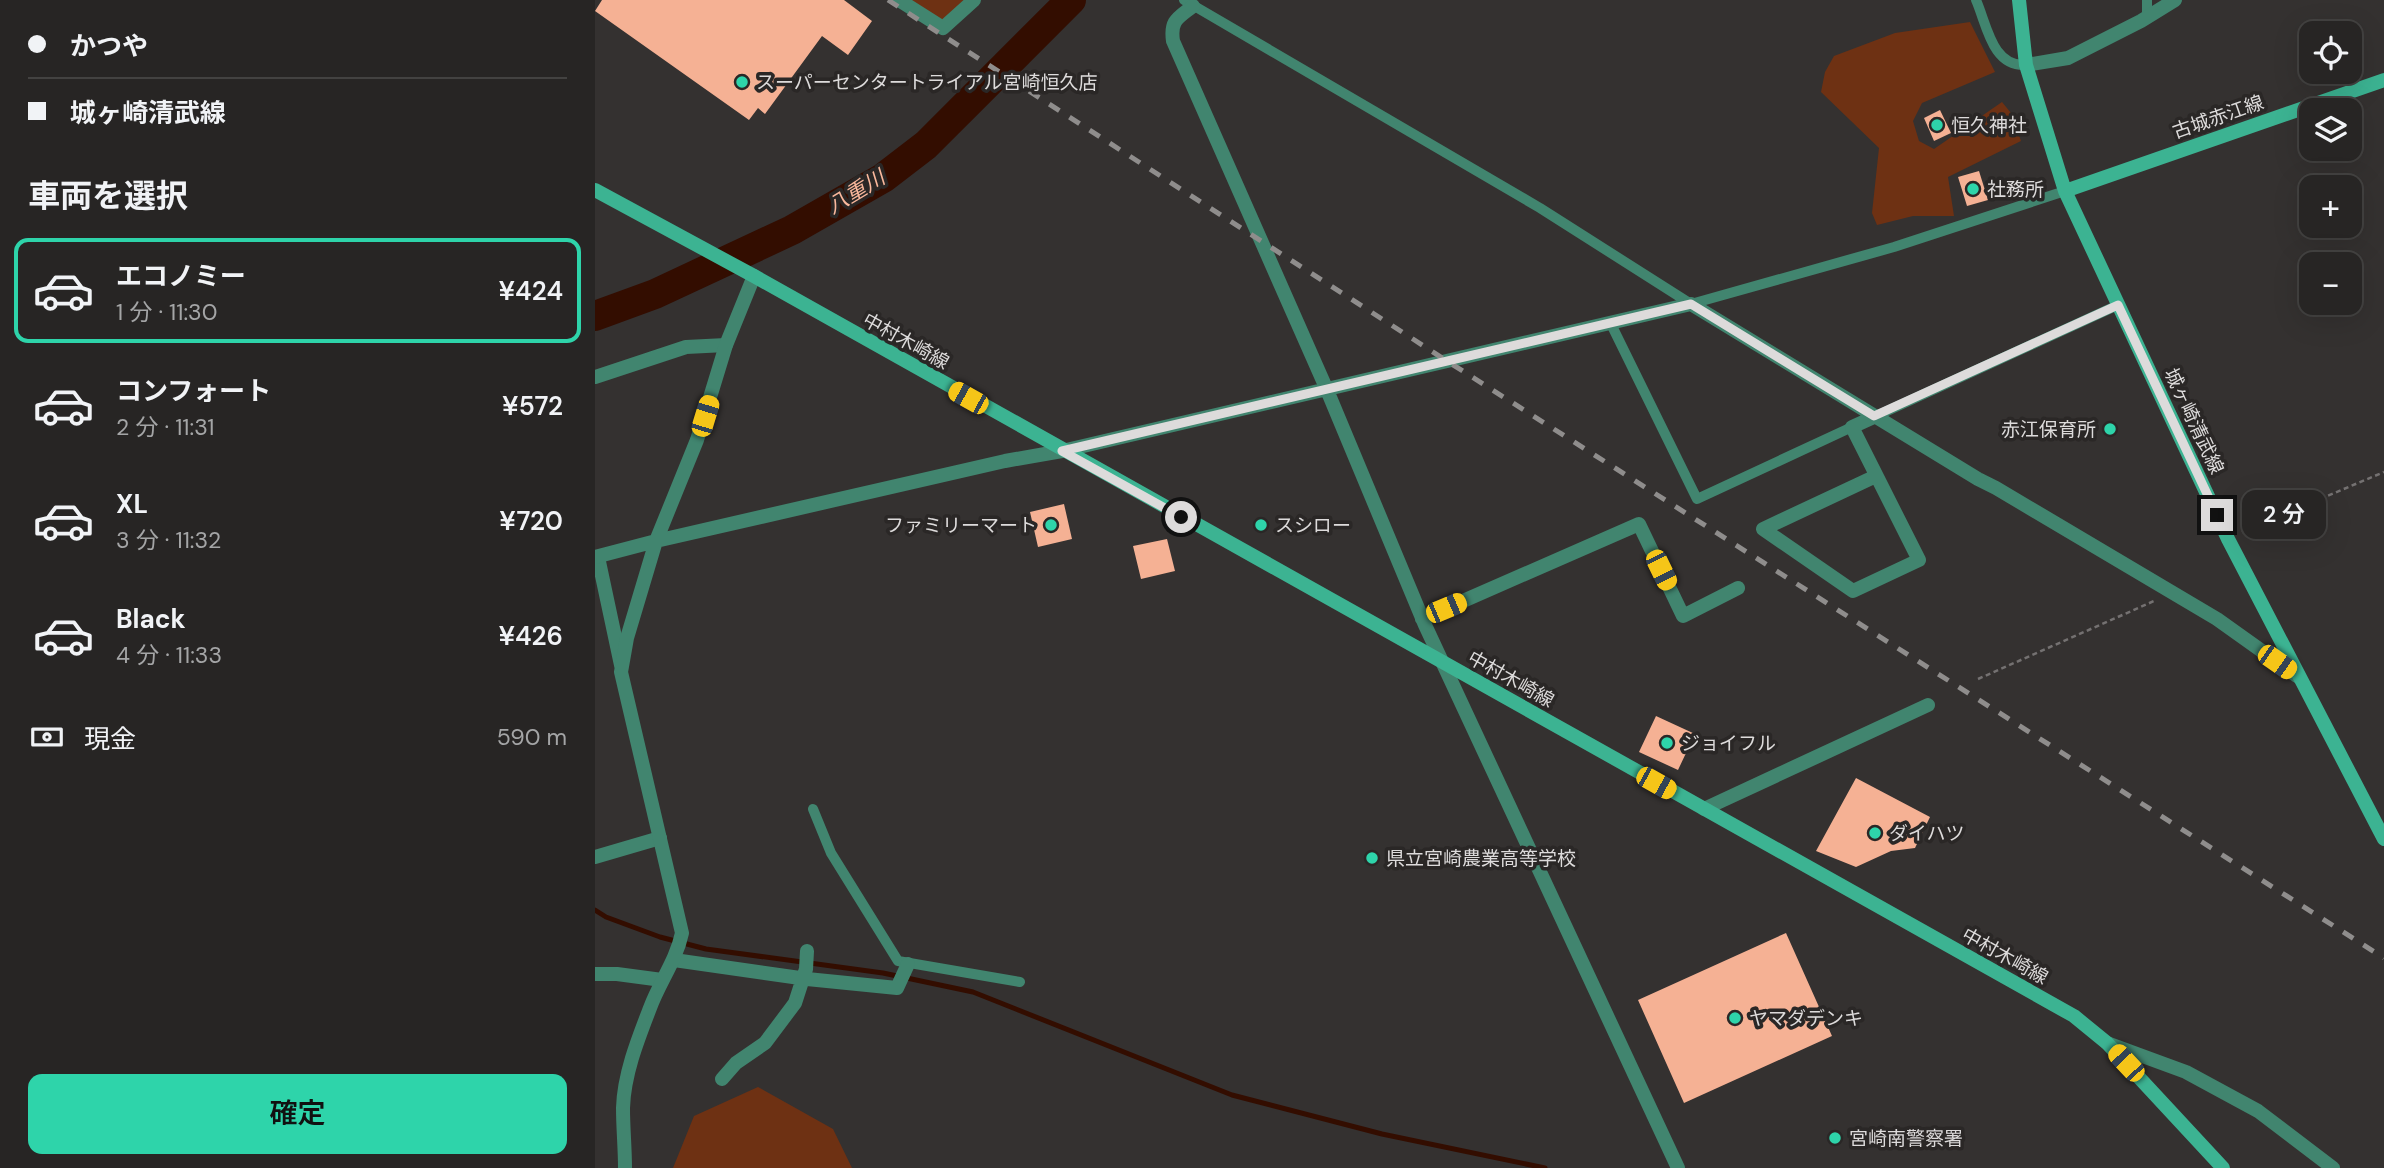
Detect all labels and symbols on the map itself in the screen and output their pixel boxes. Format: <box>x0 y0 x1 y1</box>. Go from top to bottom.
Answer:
place label: スーパーセンタートライアル宮崎恒久店 <box>756 70 1098 95</box>
marker: スーパーセンタートライアル宮崎恒久店 <box>734 74 750 90</box>
street label: 古城赤江線 <box>2169 90 2267 144</box>
place label: 恒久神社 <box>1951 113 2027 138</box>
marker: 恒久神社 <box>1929 117 1945 133</box>
water label: 八重川 <box>822 163 892 220</box>
place label: 社務所 <box>1987 177 2044 202</box>
marker: 社務所 <box>1965 181 1981 197</box>
street label: 中村木崎線 <box>858 307 954 375</box>
street label: 城ヶ崎清武線 <box>2159 364 2229 478</box>
car <box>945 379 992 417</box>
car <box>689 393 722 439</box>
place label: 赤江保育所 <box>2001 417 2096 442</box>
marker: 赤江保育所 <box>2102 421 2118 437</box>
callout: 2 分 <box>2241 490 2325 540</box>
route end <box>2201 499 2233 531</box>
route start <box>1165 501 1197 533</box>
place label: ファミリーマート <box>885 513 1037 538</box>
place label: スシロー <box>1275 513 1351 538</box>
marker: ファミリーマート <box>1043 517 1059 533</box>
marker: スシロー <box>1253 517 1269 533</box>
car <box>1643 547 1680 593</box>
car <box>1423 590 1470 626</box>
car <box>2254 641 2301 683</box>
street label: 中村木崎線 <box>1463 645 1559 713</box>
place label: ジョイフル <box>1681 731 1776 756</box>
marker: ジョイフル <box>1659 735 1675 751</box>
car <box>1633 764 1680 802</box>
place label: ダイハツ <box>1889 821 1965 846</box>
marker: ダイハツ <box>1867 825 1883 841</box>
place label: 県立宮崎農業高等学校 <box>1386 846 1576 871</box>
marker: 県立宮崎農業高等学校 <box>1364 850 1380 866</box>
street label: 中村木崎線 <box>1957 922 2053 990</box>
place label: ヤマダデンキ <box>1749 1006 1863 1031</box>
marker: ヤマダデンキ <box>1727 1010 1743 1026</box>
car <box>2104 1040 2149 1086</box>
place label: 宮崎南警察署 <box>1849 1126 1963 1151</box>
marker: 宮崎南警察署 <box>1827 1130 1843 1146</box>

